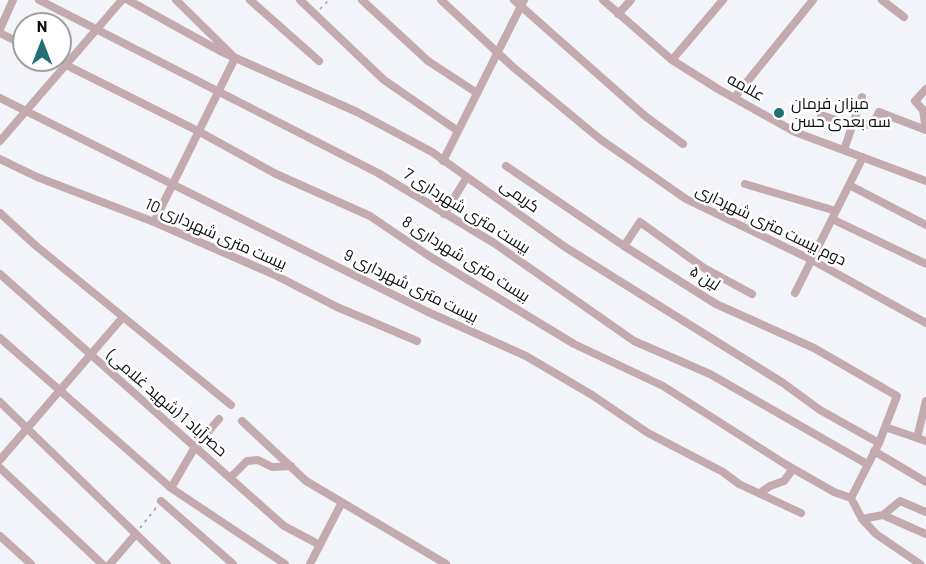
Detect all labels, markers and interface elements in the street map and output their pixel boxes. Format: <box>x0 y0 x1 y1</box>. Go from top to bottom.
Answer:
north arrow <box>12 12 72 72</box>
text: N <box>37 16 47 35</box>
street label: علامه <box>724 69 768 105</box>
place label: میزان فرمان سه بعدی حسن <box>791 94 891 132</box>
marker: میزان فرمان سه بعدی حسن <box>772 106 786 120</box>
street label: بیست متری شهرداری 7 <box>400 164 534 258</box>
street label: کریمی <box>497 175 543 217</box>
street label: دوم بیست متری شهرداری <box>693 180 849 270</box>
street label: بیست متری شهرداری 10 <box>142 194 290 274</box>
street label: بیست متری شهرداری 8 <box>399 212 533 306</box>
street label: بیست متری شهرداری 9 <box>341 245 481 327</box>
street label: لین ۵ <box>686 261 724 295</box>
street label: حصرآباد 1 (شهید غلامی) <box>103 346 231 460</box>

